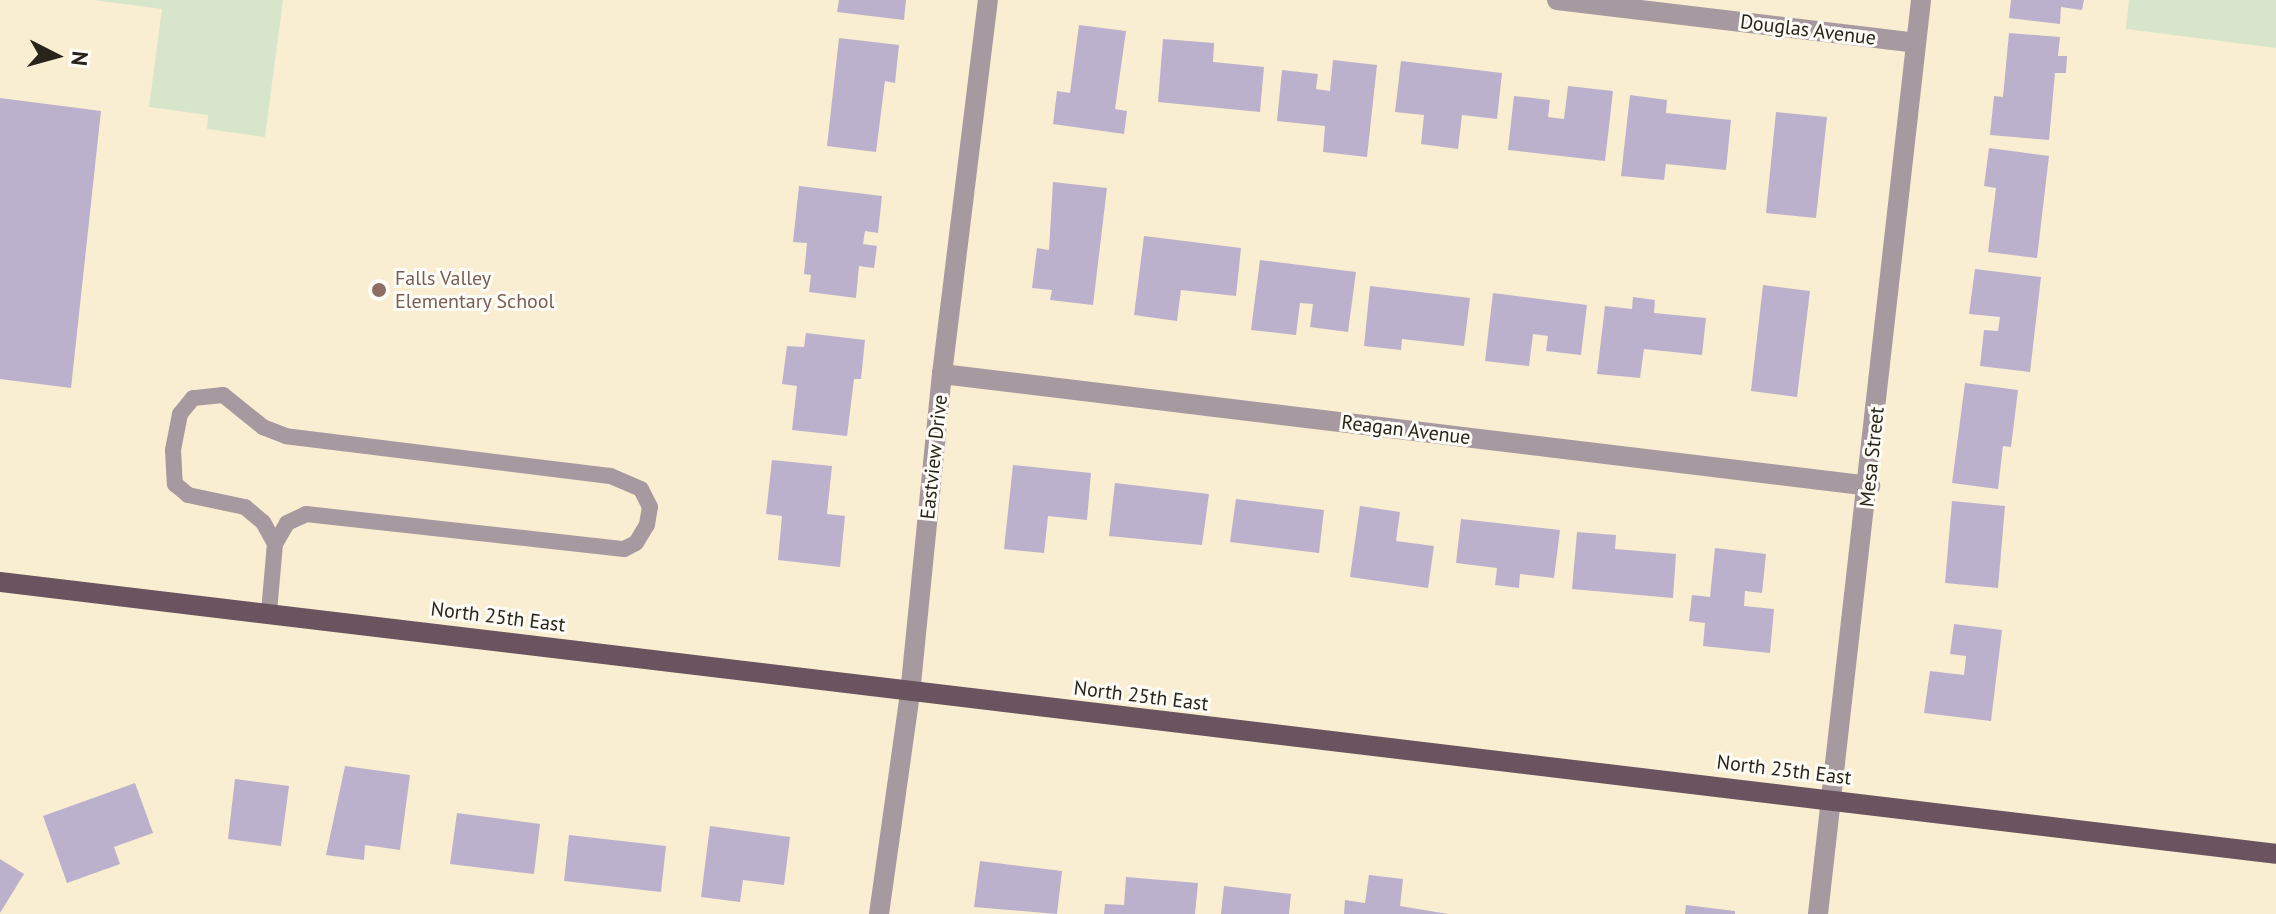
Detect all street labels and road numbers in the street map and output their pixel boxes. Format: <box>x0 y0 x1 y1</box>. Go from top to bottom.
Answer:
street label: Douglas Avenue <box>1738 10 1878 50</box>
street label: Eastview Drive <box>915 393 953 521</box>
street label: Mesa Street <box>1855 406 1889 508</box>
street label: Reagan Avenue <box>1340 410 1472 450</box>
street label: North 25th East <box>429 597 567 637</box>
street label: North 25th East <box>1072 676 1210 716</box>
street label: North 25th East <box>1715 750 1853 790</box>

